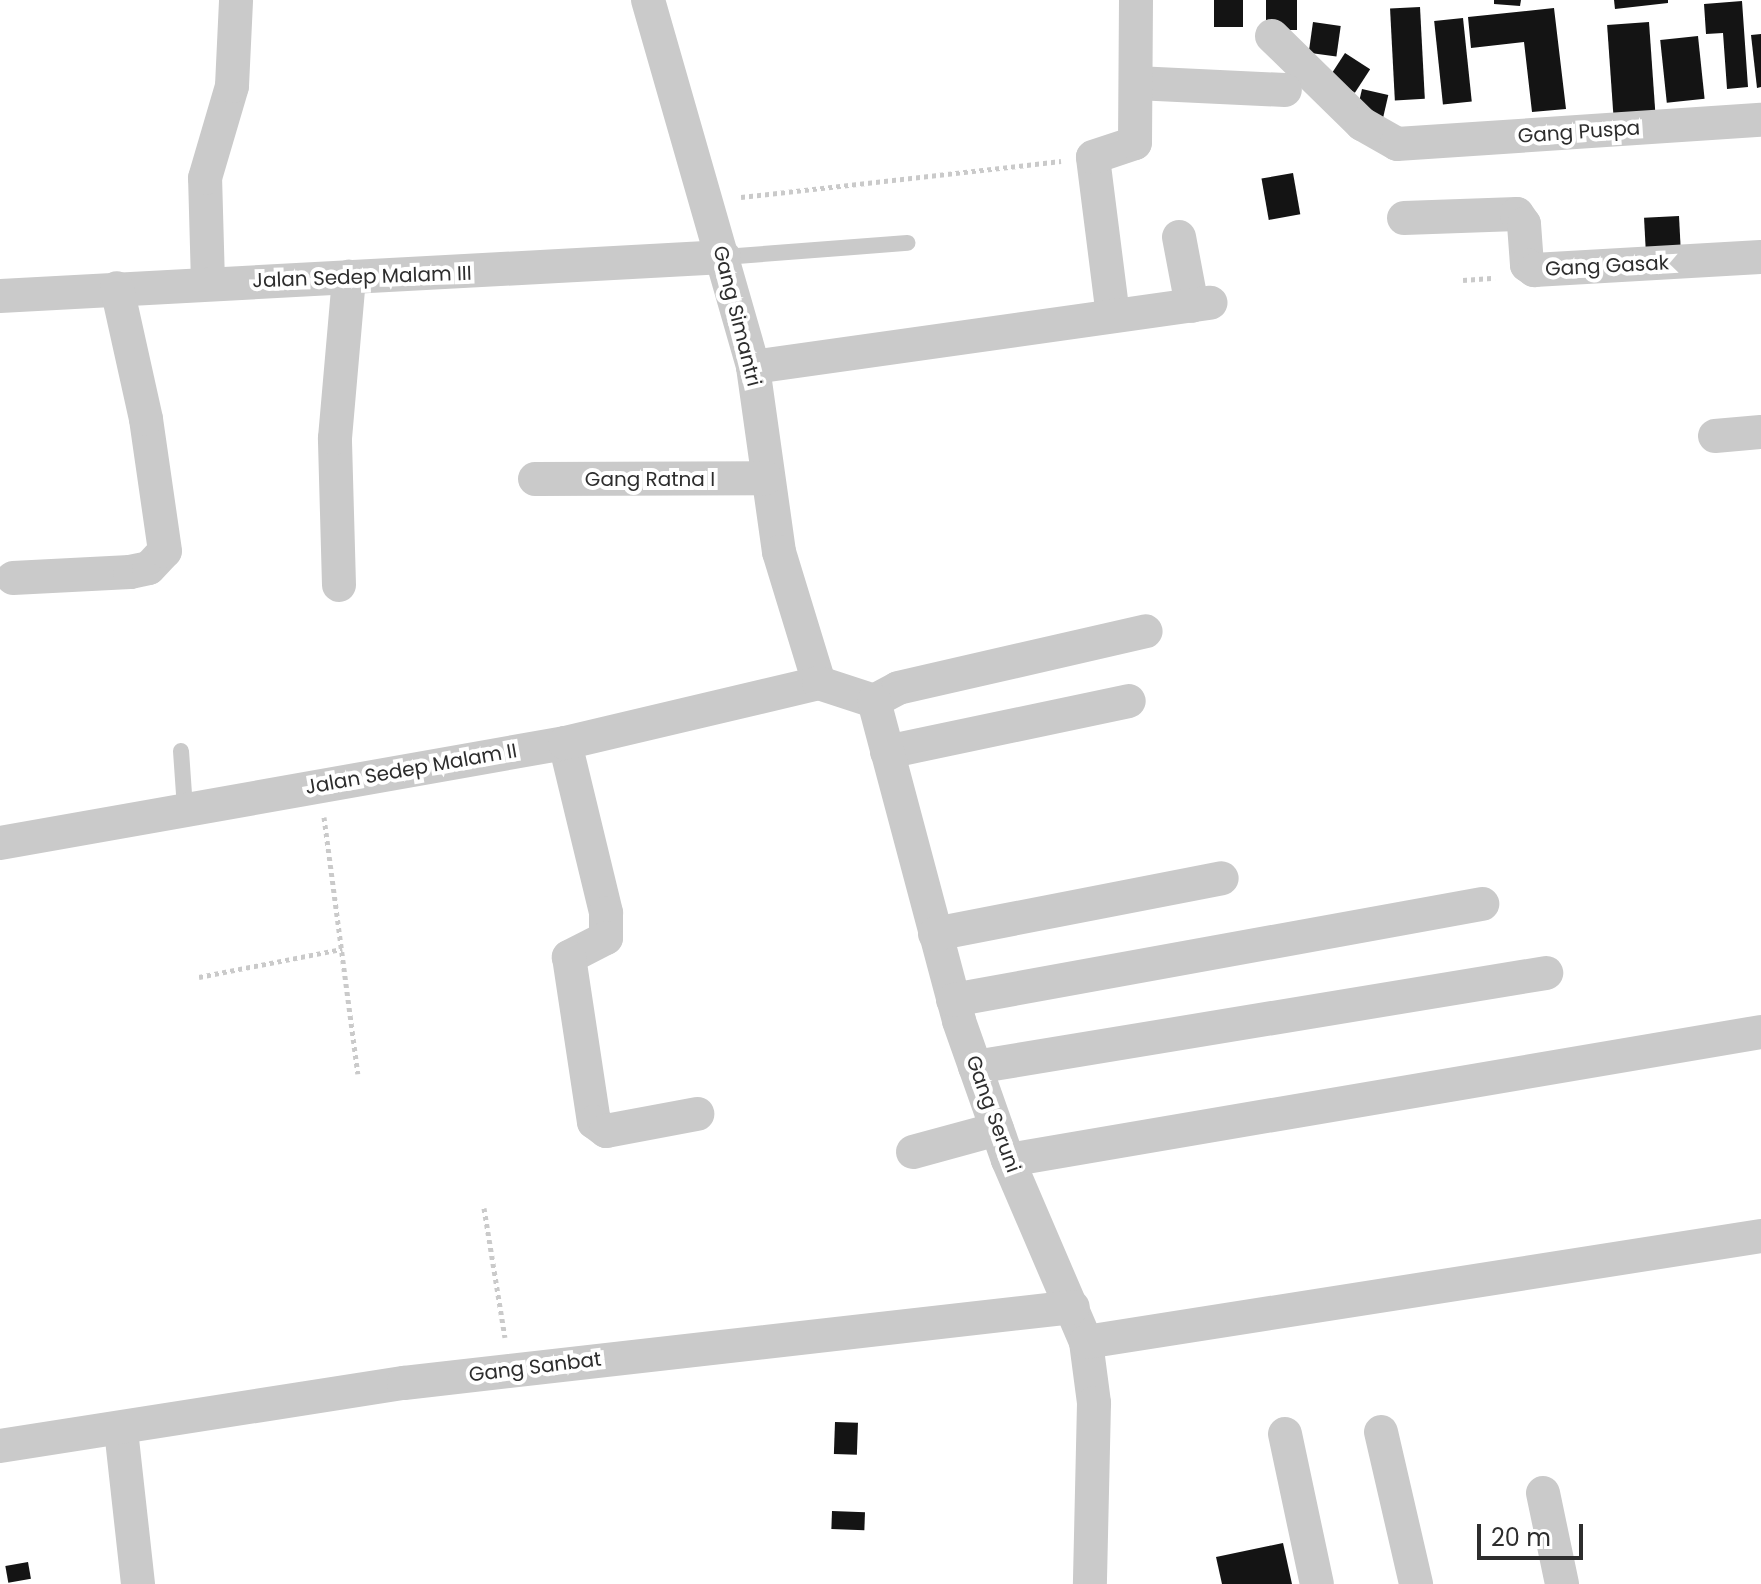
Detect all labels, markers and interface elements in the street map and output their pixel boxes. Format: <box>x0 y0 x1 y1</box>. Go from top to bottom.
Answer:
street label: Gang Puspa <box>1517 116 1641 148</box>
street label: Gang Simantri <box>708 243 766 389</box>
street label: Gang Gasak <box>1544 251 1670 281</box>
street label: Jalan Sedep Malam III <box>252 261 472 293</box>
street label: Gang Ratna I <box>585 467 715 491</box>
street label: Jalan Sedep Malam II <box>303 739 519 799</box>
street label: Gang Seruni <box>961 1052 1025 1176</box>
street label: Gang Sanbat <box>467 1347 603 1387</box>
scale bar <box>1481 1508 1587 1558</box>
text: 20 m <box>1491 1521 1551 1554</box>

